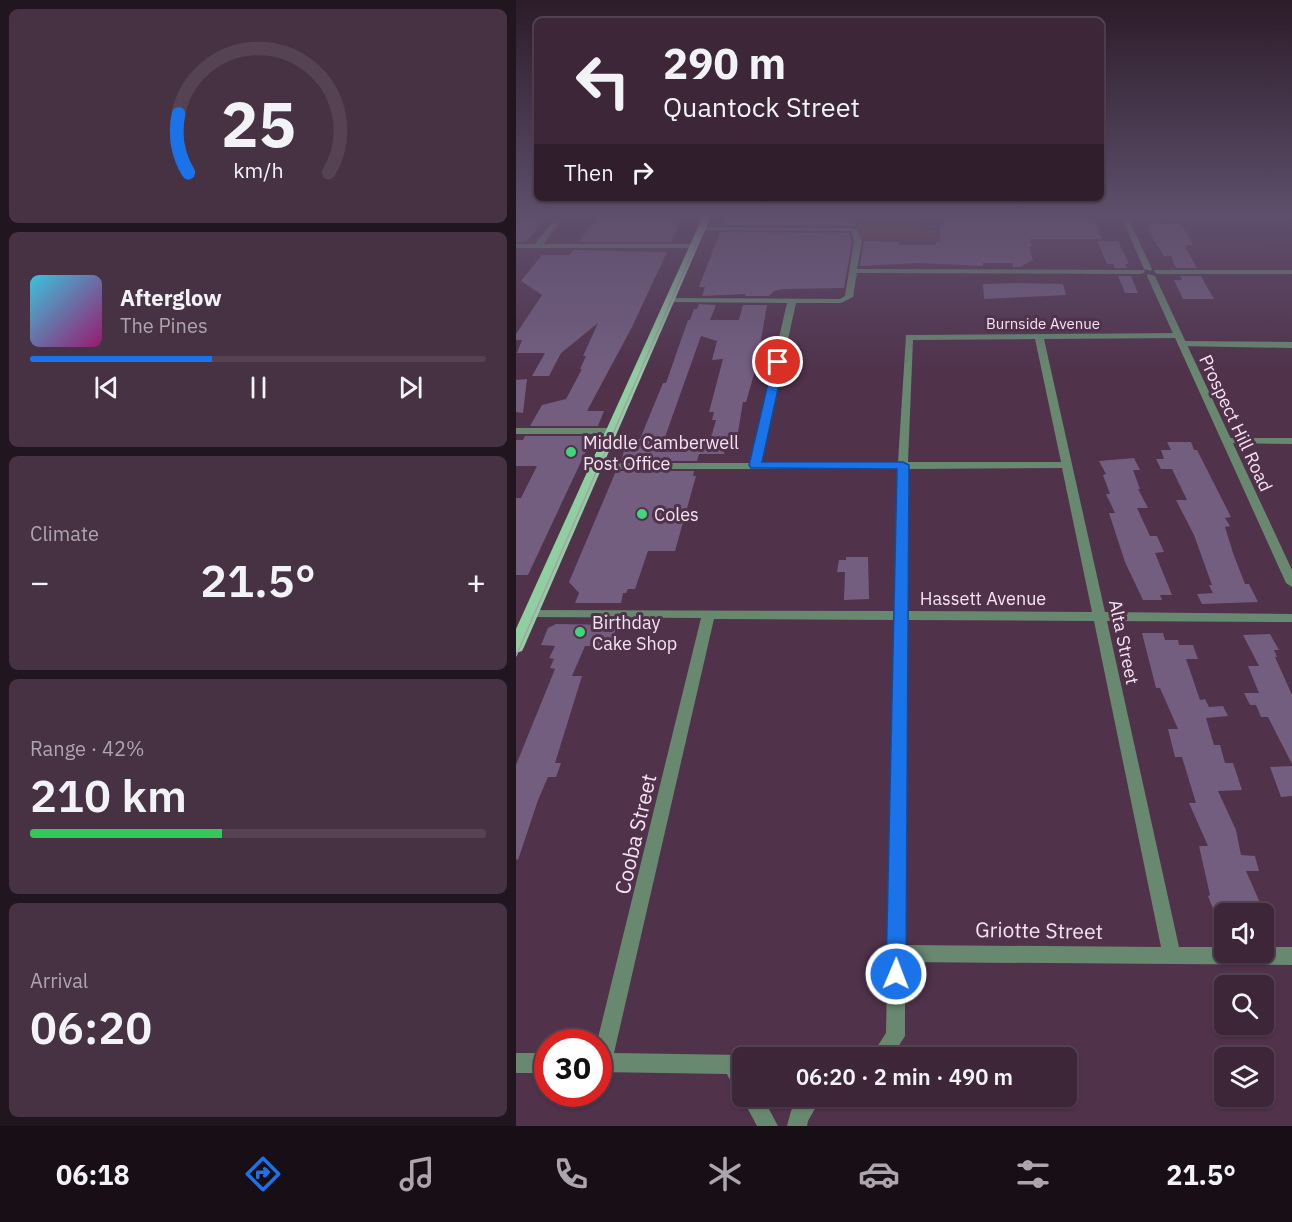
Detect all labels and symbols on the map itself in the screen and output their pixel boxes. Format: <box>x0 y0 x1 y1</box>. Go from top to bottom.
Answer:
street label: Burnside Avenue <box>986 314 1100 333</box>
pin <box>752 336 803 387</box>
street label: Prospect Hill Road <box>1194 351 1278 495</box>
place label: Middle Camberwell Post Office <box>583 431 739 475</box>
marker: Middle Camberwell Post Office <box>564 445 578 459</box>
place label: Coles <box>654 503 699 526</box>
marker: Coles <box>635 507 649 521</box>
street label: Hassett Avenue <box>920 587 1046 610</box>
street label: Alta Street <box>1104 598 1144 686</box>
place label: Birthday Cake Shop <box>592 611 677 655</box>
marker: Birthday Cake Shop <box>573 625 587 639</box>
street label: Cooba Street <box>608 771 662 897</box>
street label: Griotte Street <box>975 915 1103 945</box>
position arrow <box>864 942 928 1006</box>
speed limit sign: 30 <box>534 1029 612 1107</box>

